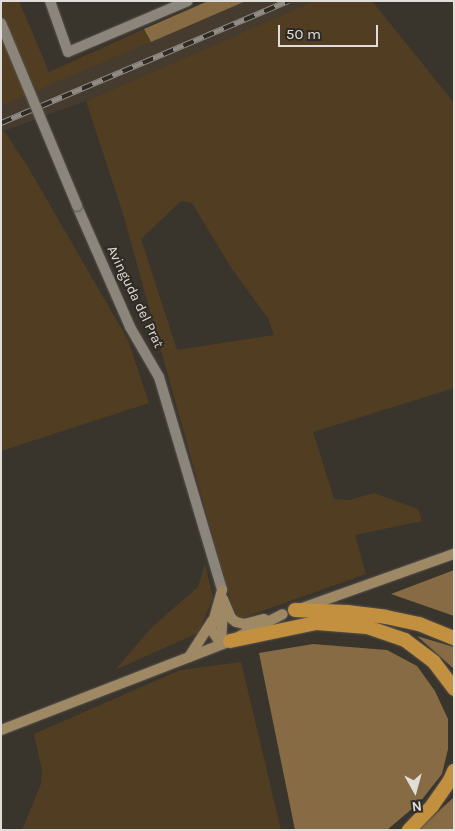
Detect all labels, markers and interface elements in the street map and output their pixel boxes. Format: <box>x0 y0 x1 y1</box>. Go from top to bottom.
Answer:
scale bar <box>280 15 380 47</box>
text: 50 m <box>286 25 321 43</box>
street label: Avinguda del Prat <box>103 243 167 351</box>
north arrow <box>390 766 440 816</box>
text: N <box>411 797 423 815</box>

